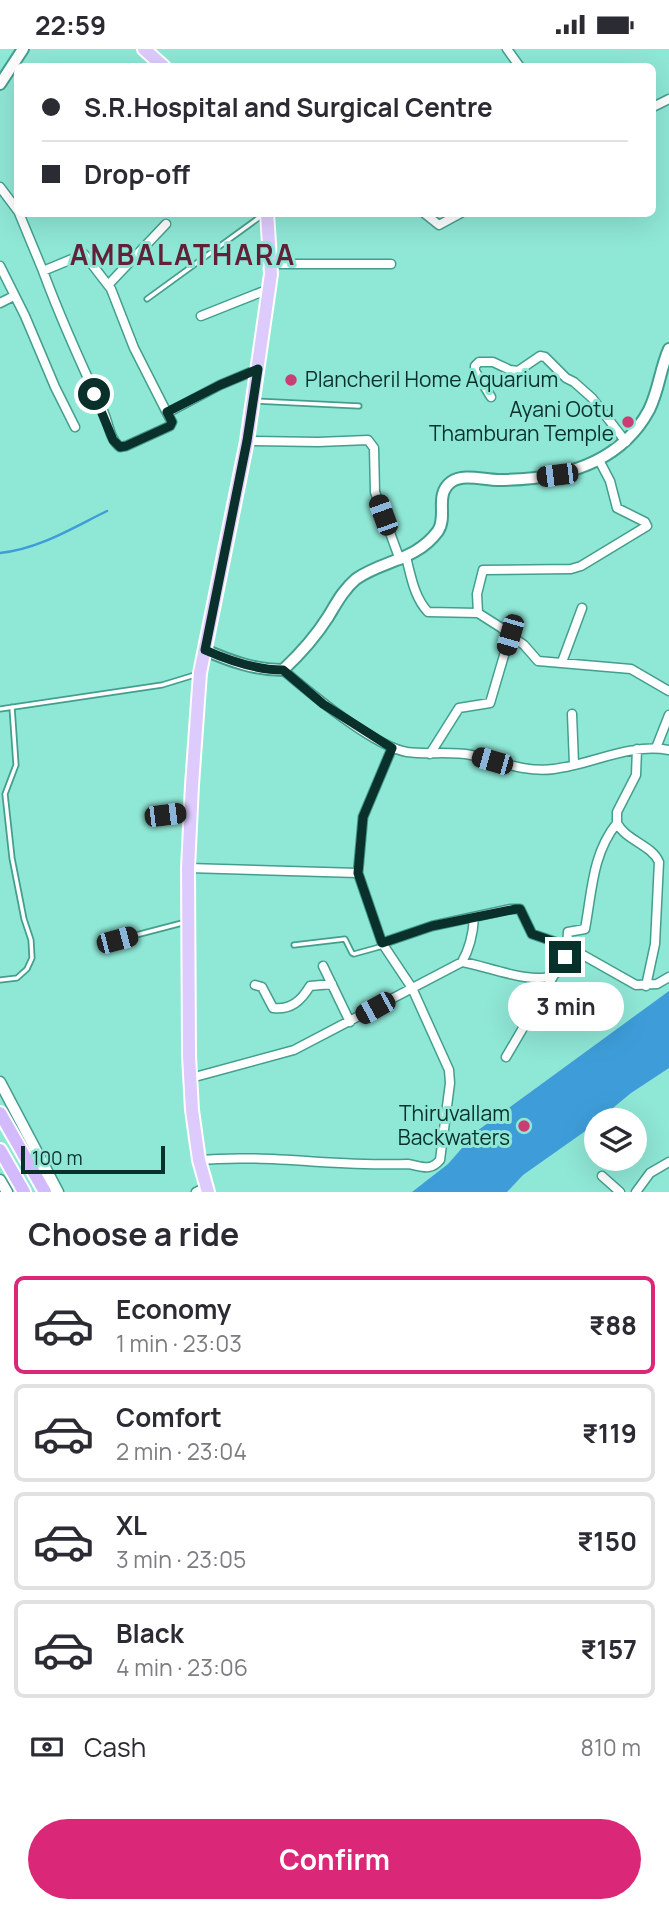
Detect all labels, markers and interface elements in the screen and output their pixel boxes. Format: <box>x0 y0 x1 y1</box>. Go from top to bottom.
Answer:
text: 22:59 <box>35 7 106 43</box>
text: S.R.Hospital and Surgical Centre <box>84 89 493 125</box>
text: Drop-off <box>84 156 190 192</box>
district label: AMBALATHARA <box>70 235 296 273</box>
place label: Plancheril Home Aquarium <box>305 365 558 393</box>
marker: Plancheril Home Aquarium <box>283 372 299 388</box>
route start <box>78 378 110 410</box>
place label: Ayani Ootu Thamburan Temple <box>429 395 614 447</box>
marker: Ayani Ootu Thamburan Temple <box>620 414 636 430</box>
car <box>535 462 580 488</box>
car <box>366 492 401 538</box>
car <box>495 612 526 658</box>
car <box>469 745 516 777</box>
car <box>143 802 188 828</box>
car <box>94 924 141 956</box>
route end <box>549 941 581 973</box>
callout: 3 min <box>507 981 623 1031</box>
car <box>352 989 399 1027</box>
text: 3 min <box>536 990 596 1022</box>
place label: Thiruvallam Backwaters <box>398 1099 510 1151</box>
map controls <box>584 1108 647 1171</box>
button: layers <box>584 1108 647 1171</box>
marker: Thiruvallam Backwaters <box>516 1118 532 1134</box>
scale bar <box>21 1143 164 1175</box>
text: 100 m <box>32 1145 83 1171</box>
text: Choose a ride <box>28 1212 239 1256</box>
text: Economy <box>116 1291 231 1327</box>
icon: car <box>32 1294 95 1357</box>
text: ₹88 <box>589 1307 637 1343</box>
text: 1 min · 23:03 <box>116 1327 242 1359</box>
text: Comfort <box>116 1399 222 1435</box>
icon: car <box>32 1402 95 1465</box>
text: ₹119 <box>582 1415 637 1451</box>
text: 2 min · 23:04 <box>116 1435 247 1467</box>
text: XL <box>116 1507 147 1543</box>
icon: car <box>32 1510 95 1573</box>
text: ₹150 <box>577 1523 637 1559</box>
text: 3 min · 23:05 <box>116 1543 246 1575</box>
text: Black <box>116 1615 184 1651</box>
icon: car <box>32 1618 95 1681</box>
text: ₹157 <box>580 1631 637 1667</box>
text: 4 min · 23:06 <box>116 1651 248 1683</box>
icon: cash <box>28 1728 66 1766</box>
text: Cash <box>84 1729 146 1765</box>
text: 810 m <box>581 1731 641 1763</box>
button: Confirm <box>28 1819 641 1899</box>

